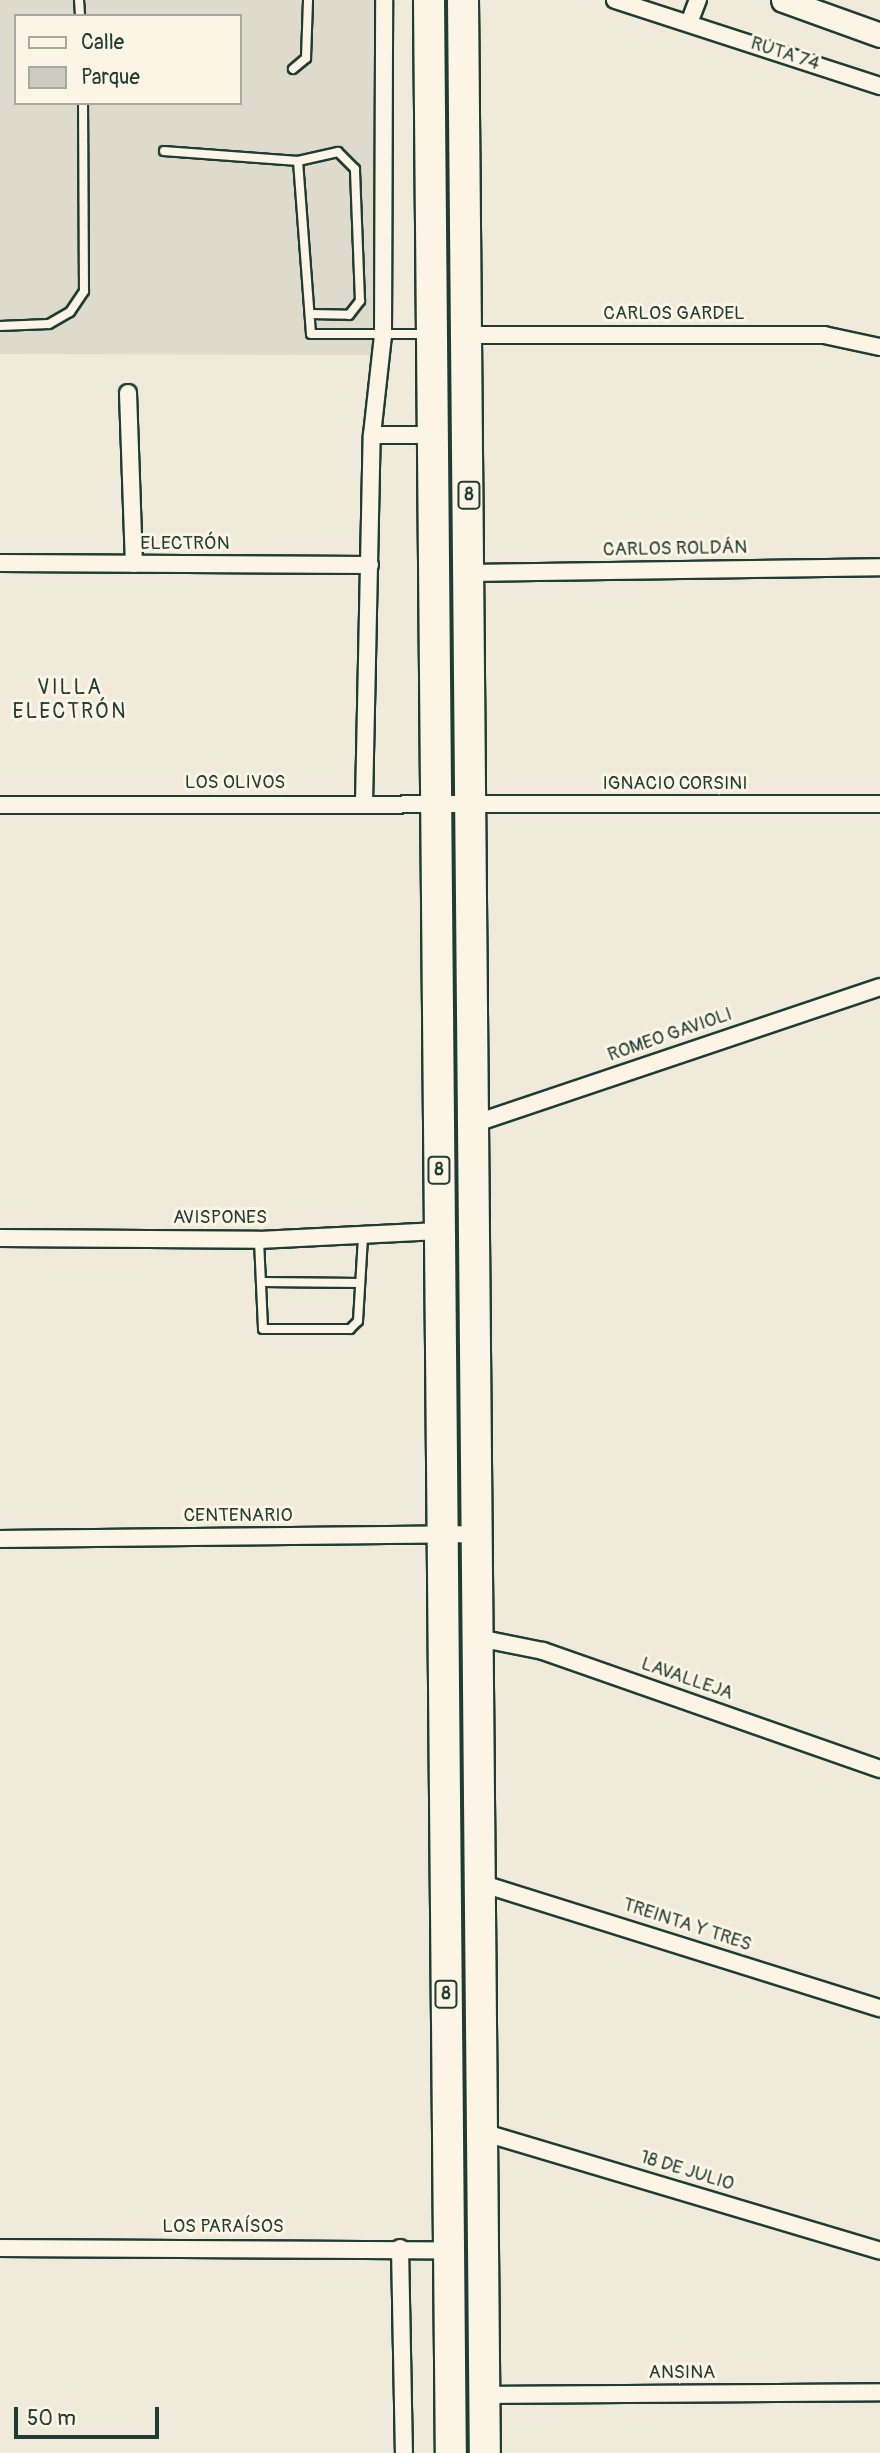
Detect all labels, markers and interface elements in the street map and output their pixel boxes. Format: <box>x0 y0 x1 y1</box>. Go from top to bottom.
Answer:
legend <box>14 14 242 105</box>
text: Calle <box>81 29 124 56</box>
street label: RUTA 74 <box>748 32 822 76</box>
text: Parque <box>81 64 140 91</box>
street label: CARLOS GARDEL <box>603 303 745 325</box>
road number: 8 <box>457 480 481 509</box>
street label: ELECTRÓN <box>140 533 230 555</box>
street label: CARLOS ROLDÁN <box>603 536 747 562</box>
district label: VILLA ELECTRÓN <box>14 675 126 725</box>
street label: LOS OLIVOS <box>185 772 285 794</box>
street label: IGNACIO CORSINI <box>602 773 748 795</box>
street label: ROMEO GAVIOLI <box>605 1003 735 1067</box>
road number: 8 <box>427 1156 451 1184</box>
street label: AVISPONES <box>173 1207 267 1229</box>
street label: CENTENARIO <box>183 1505 293 1527</box>
street label: LAVALLEJA <box>638 1653 736 1705</box>
street label: TREINTA Y TRES <box>620 1893 754 1957</box>
road number: 8 <box>434 1980 458 2008</box>
street label: 18 DE JULIO <box>637 2146 737 2196</box>
street label: LOS PARAÍSOS <box>162 2216 284 2238</box>
street label: ANSINA <box>649 2362 715 2384</box>
scale bar <box>18 2394 163 2438</box>
text: 50 m <box>27 2405 76 2432</box>

